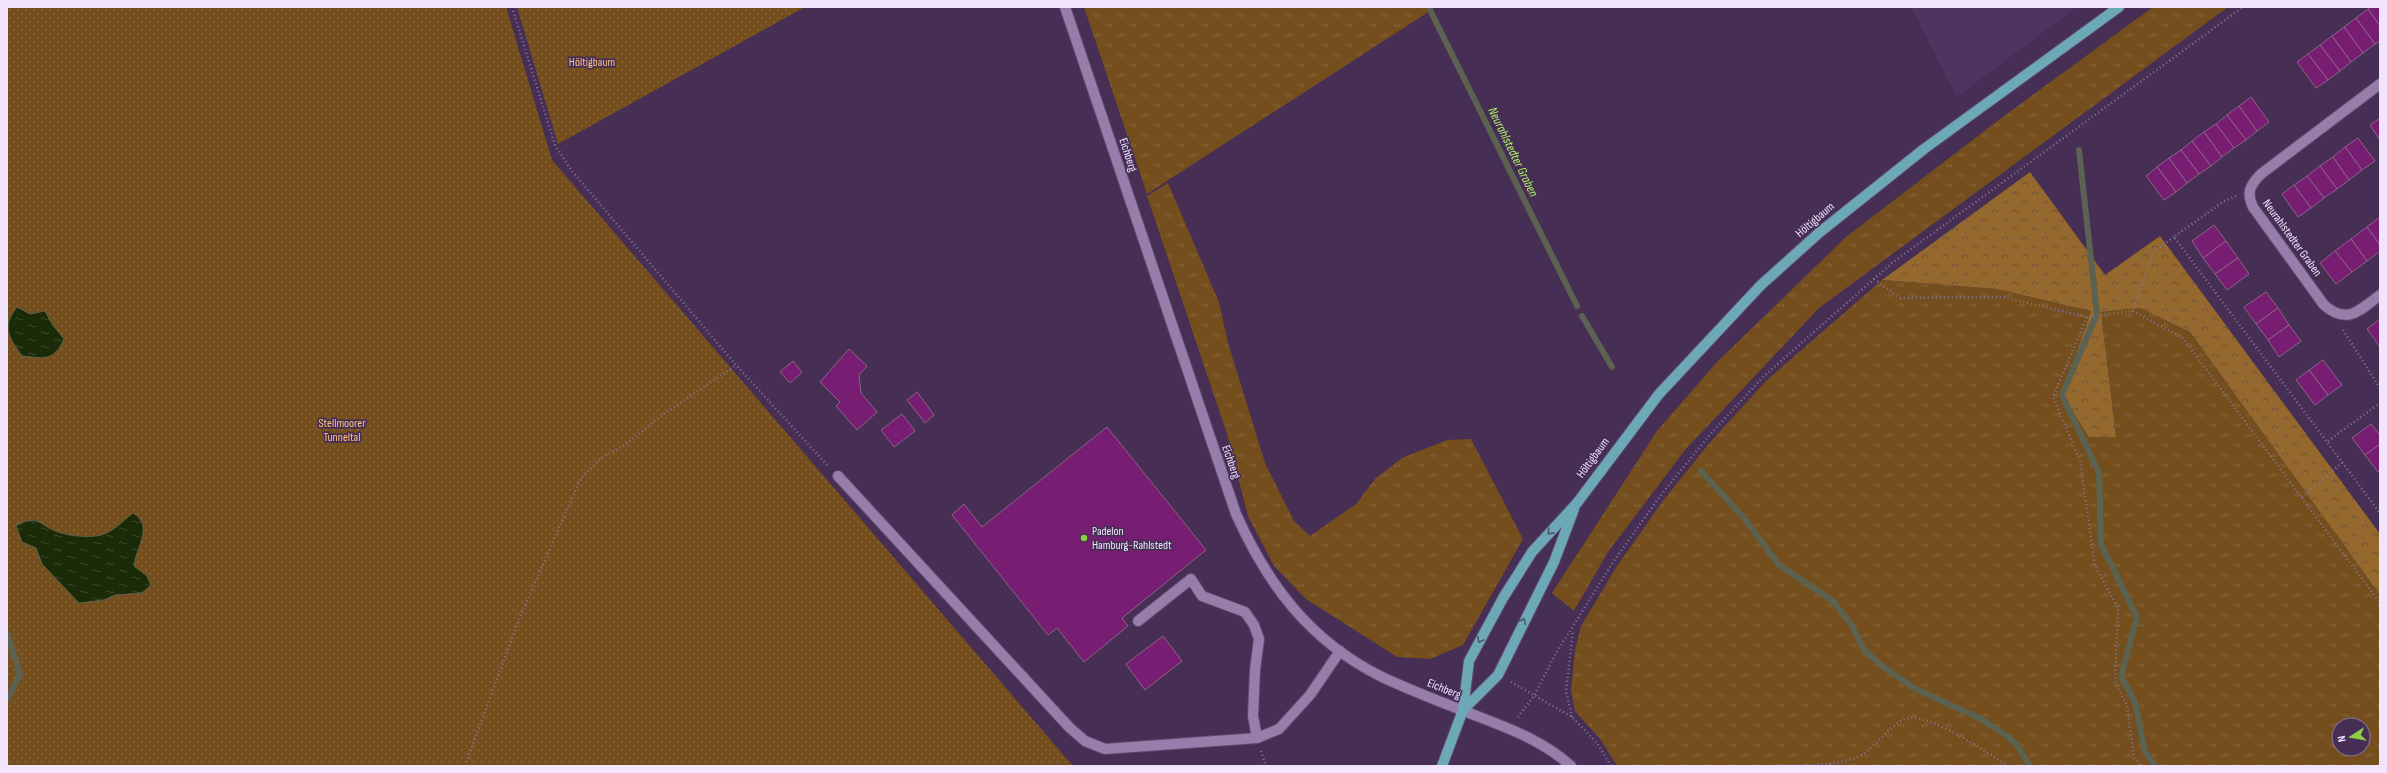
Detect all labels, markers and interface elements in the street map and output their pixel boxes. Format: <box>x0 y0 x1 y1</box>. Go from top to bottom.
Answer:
park label: Höltigbaum <box>569 55 615 70</box>
water label: Neurahlstedter Graben <box>1484 105 1542 200</box>
street label: Eichberg <box>1115 136 1141 174</box>
street label: Neurahlstedter Graben <box>2259 197 2325 279</box>
street label: Höltigbaum <box>1793 199 1838 241</box>
park label: Stellmoorer Tunneltal <box>318 416 366 445</box>
street label: Höltigbaum <box>1573 435 1613 481</box>
street label: Eichberg <box>1218 443 1244 481</box>
place label: Padelon Hamburg-Rahlstedt <box>1092 524 1172 553</box>
one-way arrow <box>1548 527 1555 535</box>
marker: Padelon Hamburg-Rahlstedt <box>1079 533 1089 543</box>
one-way arrow <box>1518 618 1526 626</box>
one-way arrow <box>1477 636 1484 643</box>
street label: Eichberg <box>1425 676 1463 703</box>
north arrow <box>2331 717 2371 757</box>
text: N <box>2335 735 2349 743</box>

